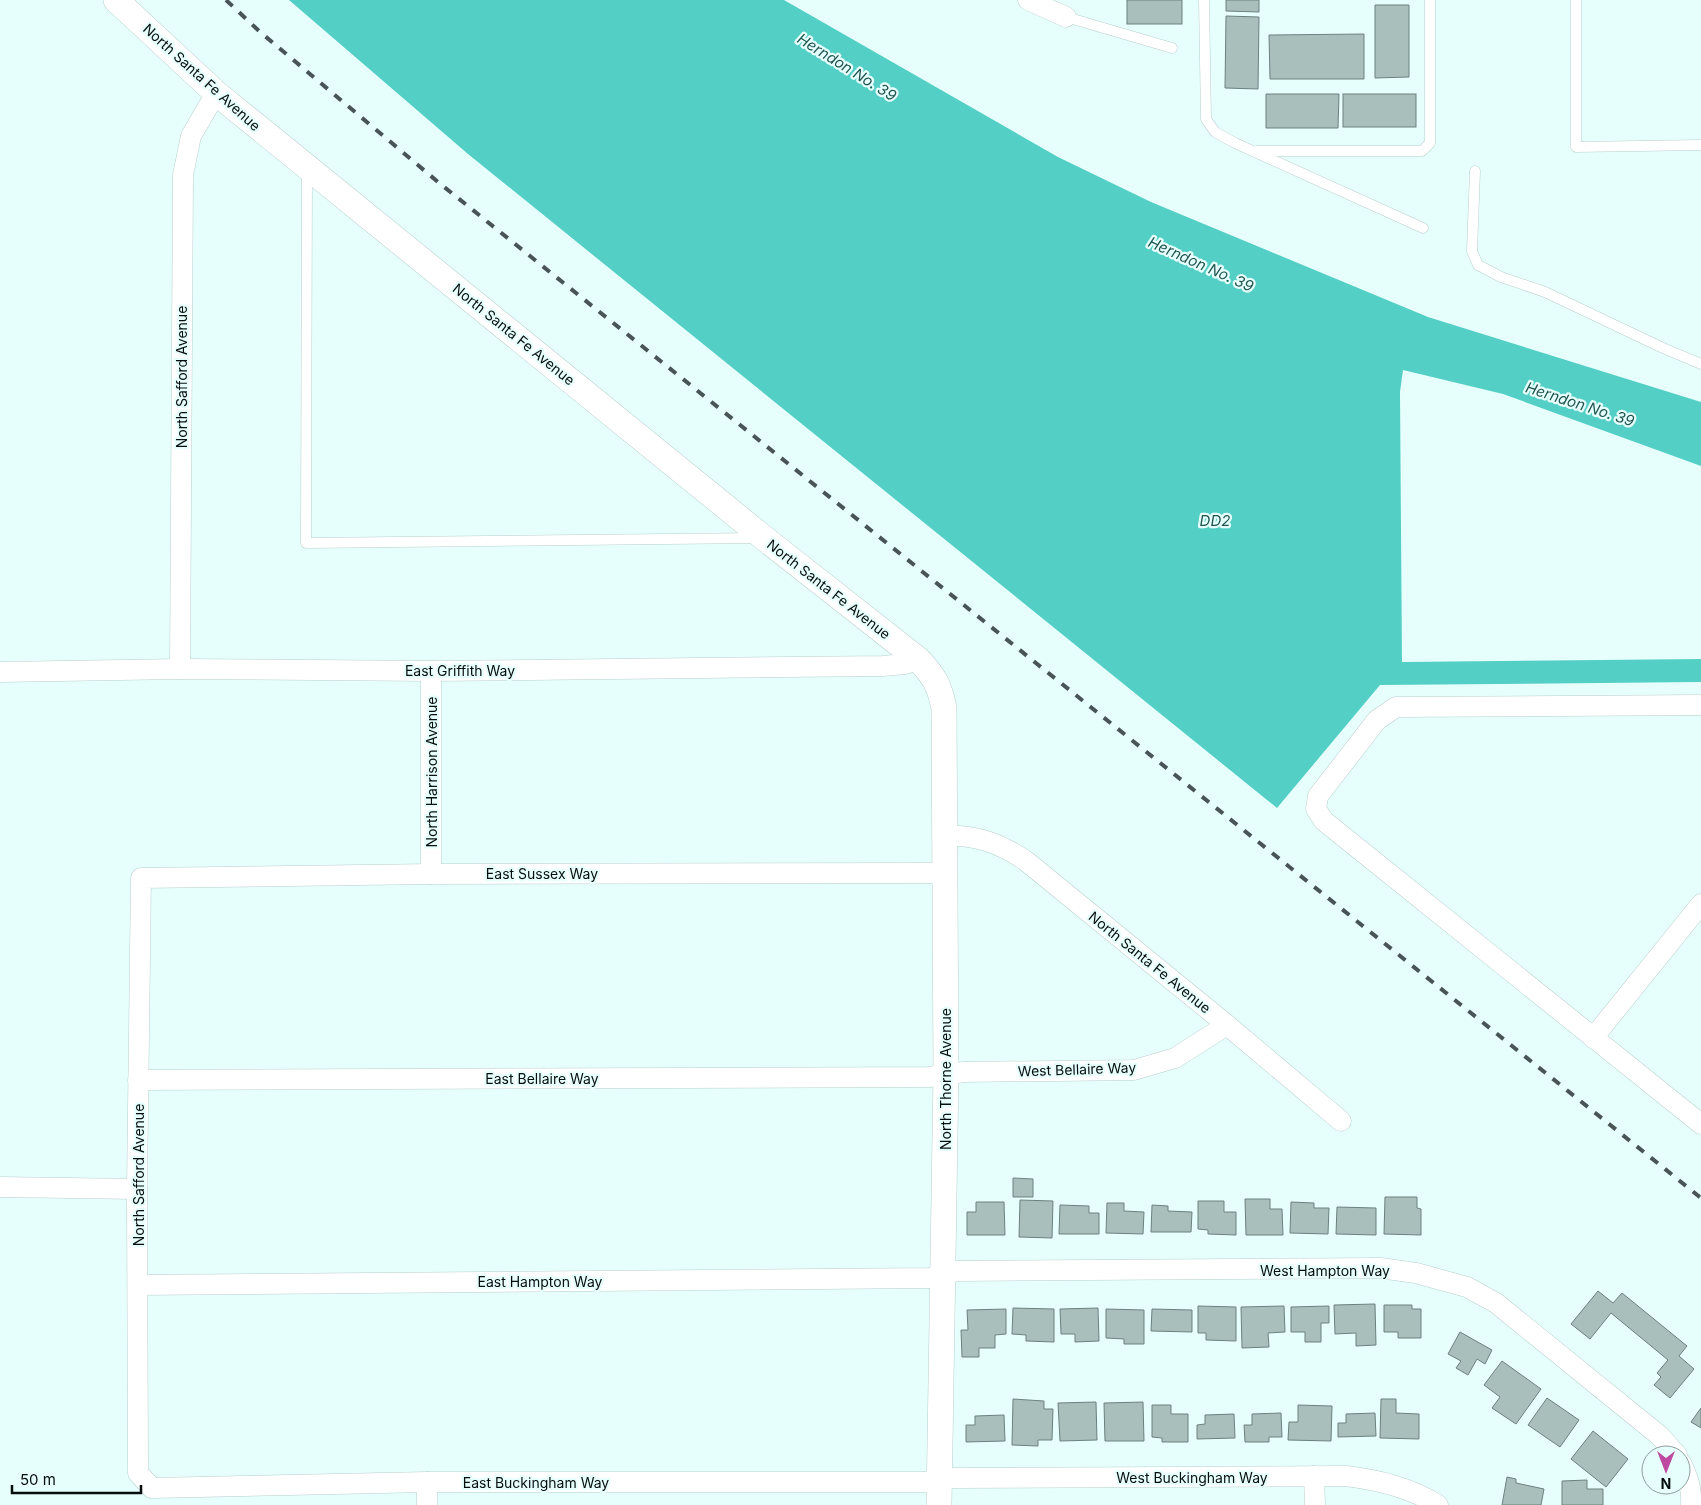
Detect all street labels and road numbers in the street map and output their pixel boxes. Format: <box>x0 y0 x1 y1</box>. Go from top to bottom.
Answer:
street label: North Santa Fe Avenue <box>140 20 264 134</box>
street label: North Santa Fe Avenue <box>450 280 578 388</box>
street label: North Safford Avenue <box>173 306 190 448</box>
street label: North Santa Fe Avenue <box>764 536 894 642</box>
street label: East Griffith Way <box>405 662 515 679</box>
street label: North Harrison Avenue <box>423 696 440 848</box>
street label: East Sussex Way <box>486 865 598 882</box>
street label: North Santa Fe Avenue <box>1086 908 1214 1016</box>
street label: North Thorne Avenue <box>937 1008 954 1150</box>
street label: West Bellaire Way <box>1018 1058 1137 1080</box>
street label: East Bellaire Way <box>485 1070 599 1087</box>
street label: North Safford Avenue <box>130 1104 147 1246</box>
street label: West Hampton Way <box>1260 1262 1390 1279</box>
street label: East Hampton Way <box>478 1273 603 1290</box>
street label: West Buckingham Way <box>1116 1469 1268 1486</box>
street label: East Buckingham Way <box>463 1474 609 1491</box>

